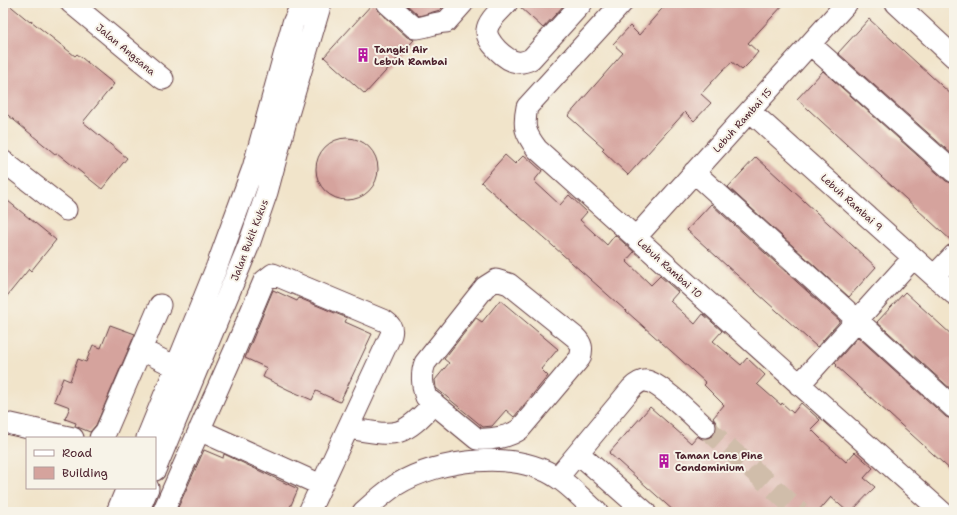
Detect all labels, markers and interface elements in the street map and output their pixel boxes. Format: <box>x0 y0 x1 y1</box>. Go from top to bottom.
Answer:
street label: Jalan Angsana <box>93 21 159 78</box>
place label: Tangki Air Lebuh Rambai <box>374 43 447 68</box>
building icon: Tangki Air Lebuh Rambai <box>355 47 371 63</box>
street label: Lebuh Rambai 15 <box>710 85 775 155</box>
street label: Lebuh Rambai 9 <box>818 171 885 234</box>
street label: Jalan Bukit Kukus <box>228 198 271 283</box>
street label: Lebuh Rambai 10 <box>635 236 705 301</box>
legend <box>26 437 156 489</box>
text: Road <box>62 445 93 461</box>
place label: Taman Lone Pine Condominium <box>675 449 763 474</box>
building icon: Taman Lone Pine Condominium <box>656 453 672 469</box>
text: Building <box>62 465 108 481</box>

